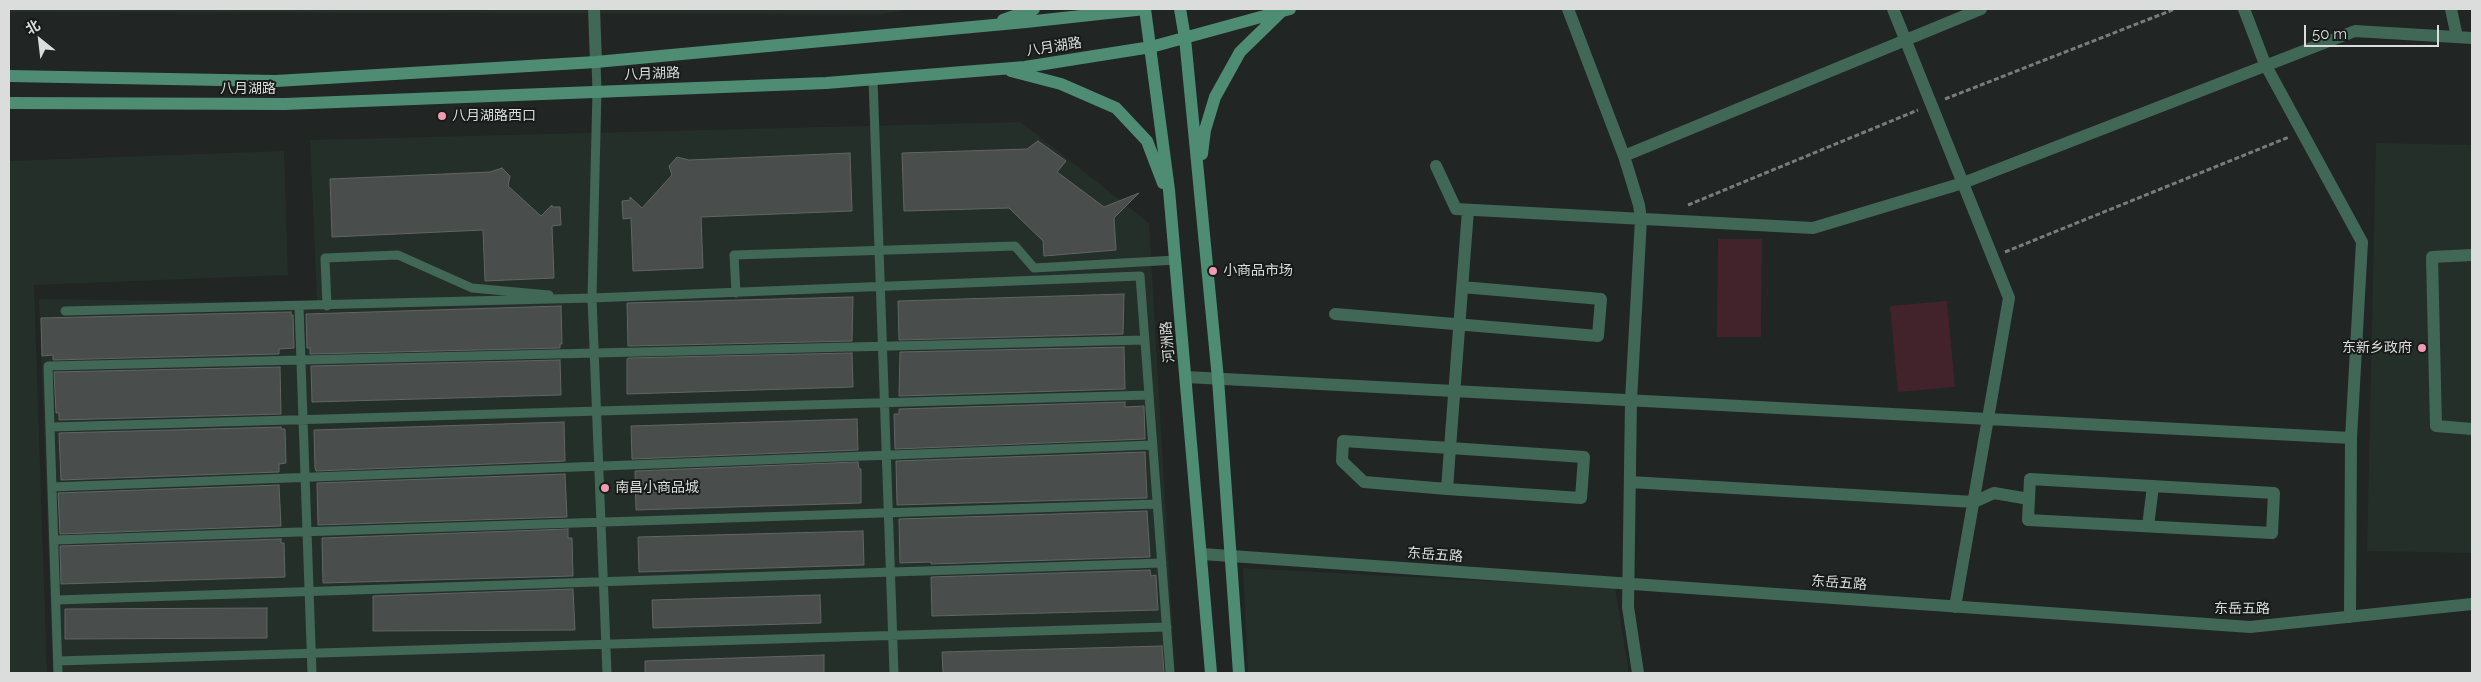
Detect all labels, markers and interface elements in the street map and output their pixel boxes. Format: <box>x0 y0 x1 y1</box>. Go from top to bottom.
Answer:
north arrow <box>15 15 65 65</box>
scale bar <box>2306 15 2441 47</box>
text: 北 <box>23 16 43 37</box>
text: 50 m <box>2312 25 2347 43</box>
street label: 八月湖路 <box>1025 34 1083 60</box>
street label: 八月湖路 <box>624 65 680 83</box>
street label: 八月湖路 <box>220 81 276 97</box>
place label: 八月湖路西口 <box>452 108 536 124</box>
marker: 八月湖路西口 <box>436 110 448 122</box>
place label: 小商品市场 <box>1223 263 1293 279</box>
marker: 小商品市场 <box>1207 265 1219 277</box>
street label: 河洲路 <box>1158 320 1178 364</box>
place label: 东新乡政府 <box>2342 340 2412 356</box>
marker: 东新乡政府 <box>2416 342 2428 354</box>
place label: 南昌小商品城 <box>615 480 699 496</box>
marker: 南昌小商品城 <box>599 482 611 494</box>
street label: 东岳五路 <box>1406 545 1464 565</box>
street label: 东岳五路 <box>1810 573 1868 593</box>
street label: 东岳五路 <box>2214 601 2270 617</box>

